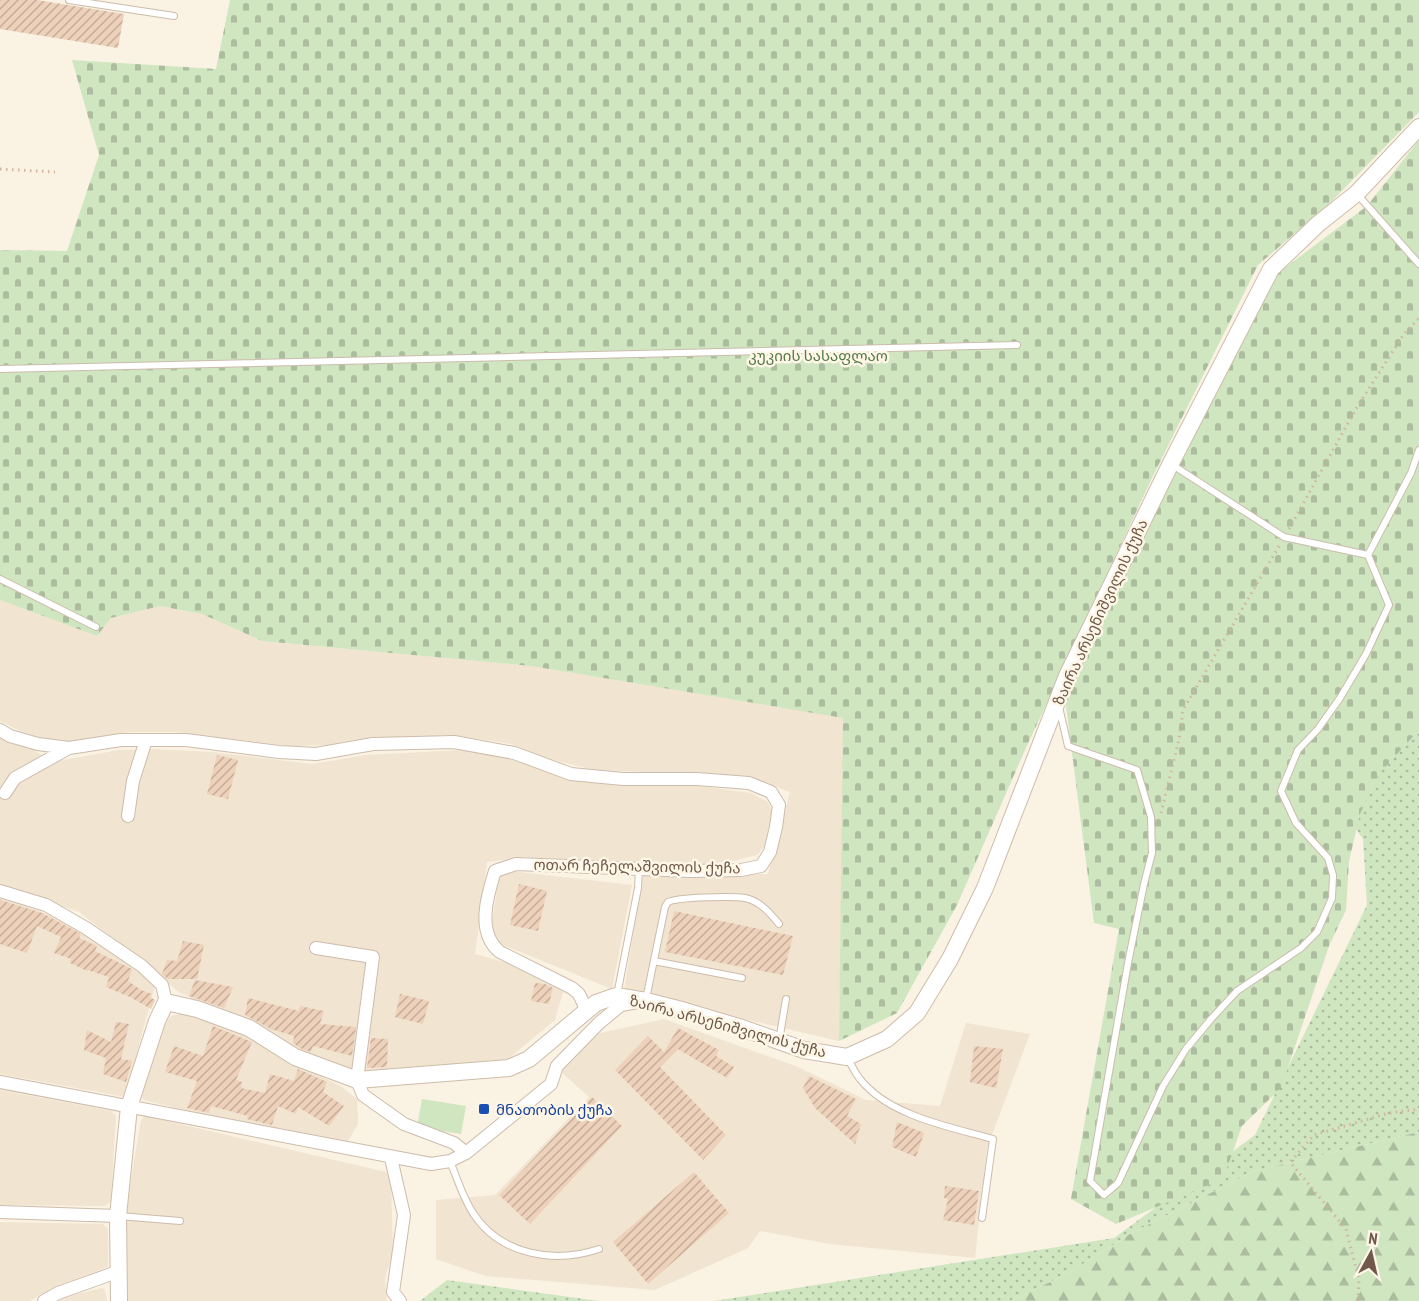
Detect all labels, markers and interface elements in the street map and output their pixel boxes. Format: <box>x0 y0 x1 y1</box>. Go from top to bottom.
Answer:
park label: კუკიის სასაფლაო <box>748 346 888 365</box>
street label: ზაირა არსენიშვილის ქუჩა <box>1048 516 1152 708</box>
street label: ოთარ ჩეჩელაშვილის ქუჩა <box>533 855 741 877</box>
street label: ზაირა არსენიშვილის ქუჩა <box>627 991 829 1061</box>
place label: მნათობის ქუჩა <box>496 1100 613 1119</box>
marker: მნათობის ქუჩა <box>477 1102 491 1116</box>
north arrow <box>1341 1223 1401 1283</box>
text: N <box>1367 1228 1379 1249</box>

